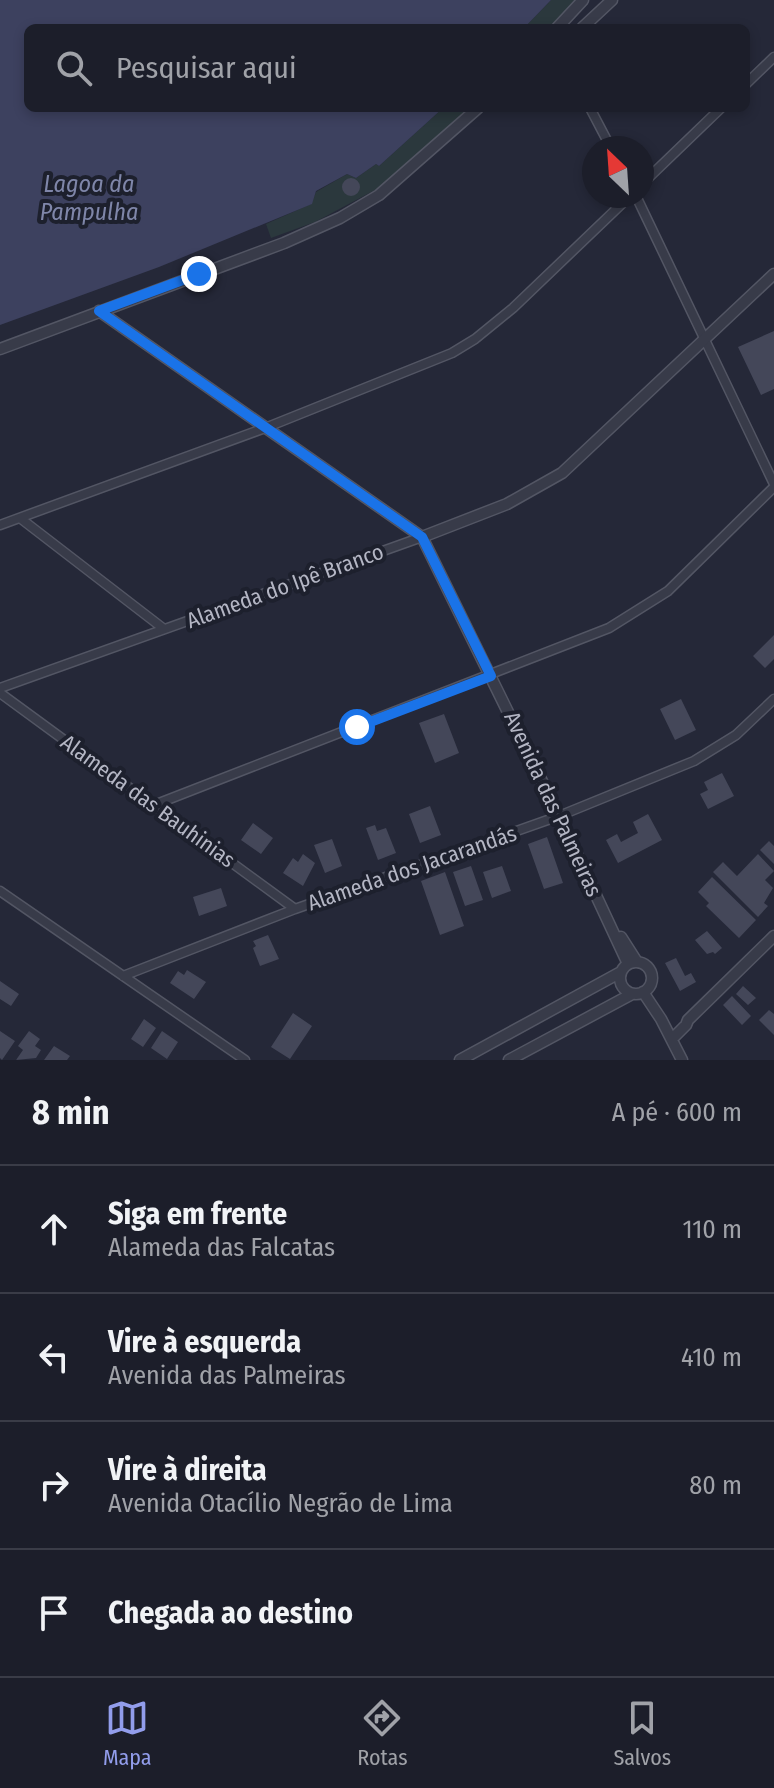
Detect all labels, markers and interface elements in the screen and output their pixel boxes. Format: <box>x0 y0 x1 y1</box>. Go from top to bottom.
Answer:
search box <box>24 24 750 112</box>
icon: search <box>52 46 96 90</box>
text: Pesquisar aqui <box>116 50 297 86</box>
north arrow <box>582 136 654 208</box>
water label: Lagoa da Pampulha <box>40 170 138 226</box>
route end <box>181 256 217 292</box>
street label: Alameda do Ipê Branco <box>183 538 387 634</box>
street label: Avenida das Palmeiras <box>498 707 608 901</box>
route start <box>339 709 375 745</box>
street label: Alameda das Bauhinias <box>55 729 241 873</box>
street label: Alameda dos Jacarandás <box>304 820 520 916</box>
text: 8 min <box>32 1092 110 1133</box>
text: A pé · 600 m <box>612 1097 742 1128</box>
text: Siga em frente <box>108 1196 287 1232</box>
icon: ahead <box>32 1207 76 1251</box>
text: 110 m <box>682 1214 742 1245</box>
text: Alameda das Falcatas <box>108 1232 335 1263</box>
text: Vire à esquerda <box>108 1324 301 1360</box>
icon: left <box>32 1335 76 1379</box>
text: 410 m <box>681 1342 742 1373</box>
text: Avenida das Palmeiras <box>108 1360 346 1391</box>
text: Vire à direita <box>108 1452 267 1488</box>
icon: right <box>32 1463 76 1507</box>
text: 80 m <box>689 1470 742 1501</box>
text: Avenida Otacílio Negrão de Lima <box>108 1488 453 1519</box>
icon: arrive <box>32 1591 76 1635</box>
text: Chegada ao destino <box>108 1595 353 1631</box>
tab: Mapa <box>103 1696 152 1771</box>
tab: Rotas <box>357 1696 408 1771</box>
tab: Salvos <box>613 1696 671 1771</box>

